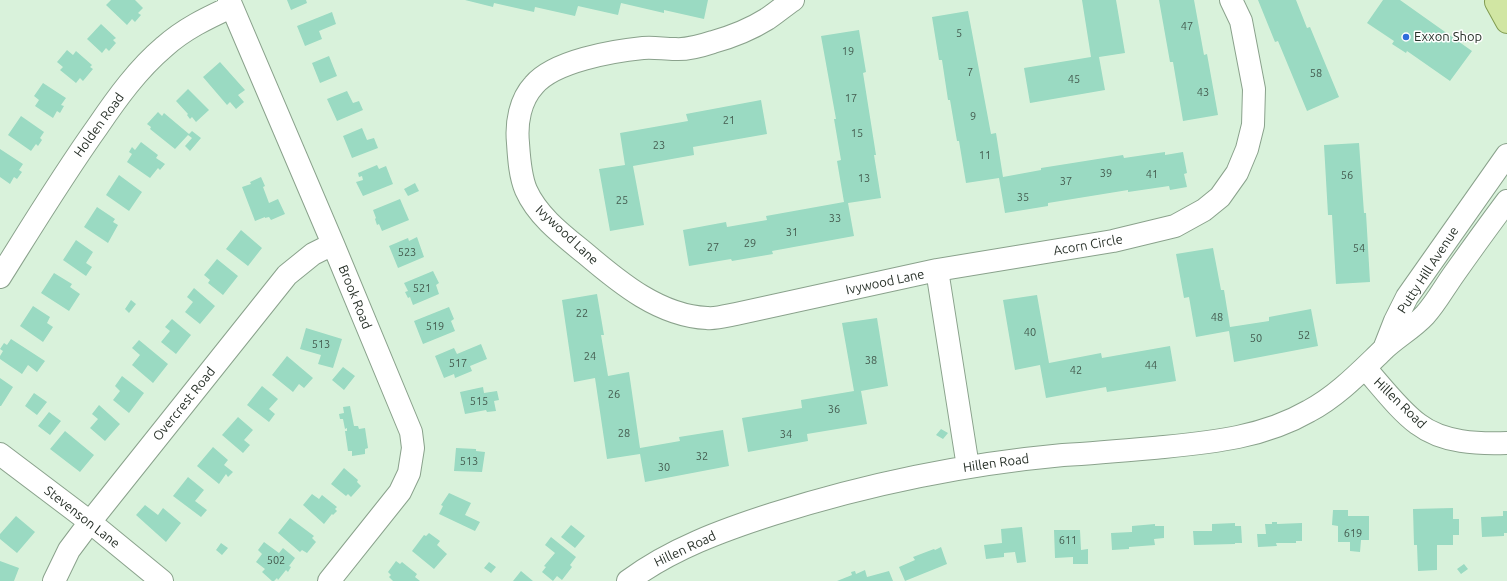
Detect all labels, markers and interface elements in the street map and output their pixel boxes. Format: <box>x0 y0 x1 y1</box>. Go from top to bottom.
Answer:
house number: 47 <box>1181 19 1193 33</box>
house number: 5 <box>956 26 962 40</box>
place label: Exxon Shop <box>1414 29 1482 45</box>
marker: Exxon Shop <box>1401 32 1411 42</box>
house number: 19 <box>842 44 854 58</box>
house number: 7 <box>967 65 973 79</box>
house number: 58 <box>1310 66 1322 80</box>
house number: 45 <box>1068 72 1080 86</box>
house number: 43 <box>1197 85 1209 99</box>
street label: Holden Road <box>71 90 127 160</box>
house number: 17 <box>845 91 857 105</box>
house number: 9 <box>970 109 976 123</box>
house number: 21 <box>723 113 735 127</box>
house number: 15 <box>851 126 863 140</box>
house number: 23 <box>653 138 665 152</box>
house number: 11 <box>979 148 991 162</box>
house number: 39 <box>1100 166 1112 180</box>
house number: 41 <box>1146 167 1158 181</box>
house number: 56 <box>1341 168 1353 182</box>
house number: 13 <box>858 171 870 185</box>
house number: 37 <box>1060 174 1072 188</box>
house number: 35 <box>1017 190 1029 204</box>
house number: 25 <box>616 193 628 207</box>
street label: Ivywood Lane <box>532 202 602 268</box>
house number: 33 <box>829 211 841 225</box>
street label: Putty Hill Avenue <box>1394 224 1462 316</box>
house number: 31 <box>786 225 798 239</box>
street label: Acorn Circle <box>1052 231 1124 259</box>
house number: 29 <box>744 236 756 250</box>
house number: 27 <box>707 240 719 254</box>
house number: 54 <box>1353 241 1365 255</box>
house number: 523 <box>398 245 416 259</box>
street label: Brook Road <box>335 263 375 331</box>
street label: Ivywood Lane <box>844 266 926 298</box>
house number: 521 <box>413 281 431 295</box>
house number: 22 <box>576 306 588 320</box>
house number: 48 <box>1211 310 1223 324</box>
house number: 519 <box>426 319 444 333</box>
house number: 40 <box>1024 325 1036 339</box>
house number: 52 <box>1298 328 1310 342</box>
house number: 50 <box>1250 331 1262 345</box>
house number: 513 <box>312 337 330 351</box>
house number: 24 <box>584 349 596 363</box>
house number: 38 <box>865 353 877 367</box>
house number: 517 <box>449 356 467 370</box>
house number: 44 <box>1145 358 1157 372</box>
house number: 42 <box>1070 363 1082 377</box>
street label: Overcrest Road <box>150 364 218 444</box>
street label: Hillen Road <box>1371 374 1429 432</box>
house number: 26 <box>608 387 620 401</box>
house number: 515 <box>470 394 488 408</box>
house number: 36 <box>828 402 840 416</box>
house number: 28 <box>618 426 630 440</box>
house number: 34 <box>780 427 792 441</box>
house number: 32 <box>696 449 708 463</box>
street label: Hillen Road <box>962 451 1030 475</box>
house number: 513 <box>460 454 478 468</box>
house number: 30 <box>658 460 670 474</box>
street label: Stevenson Lane <box>41 483 123 551</box>
house number: 619 <box>1344 526 1362 540</box>
street label: Hillen Road <box>652 528 718 570</box>
house number: 611 <box>1059 533 1077 547</box>
house number: 502 <box>267 553 285 567</box>

